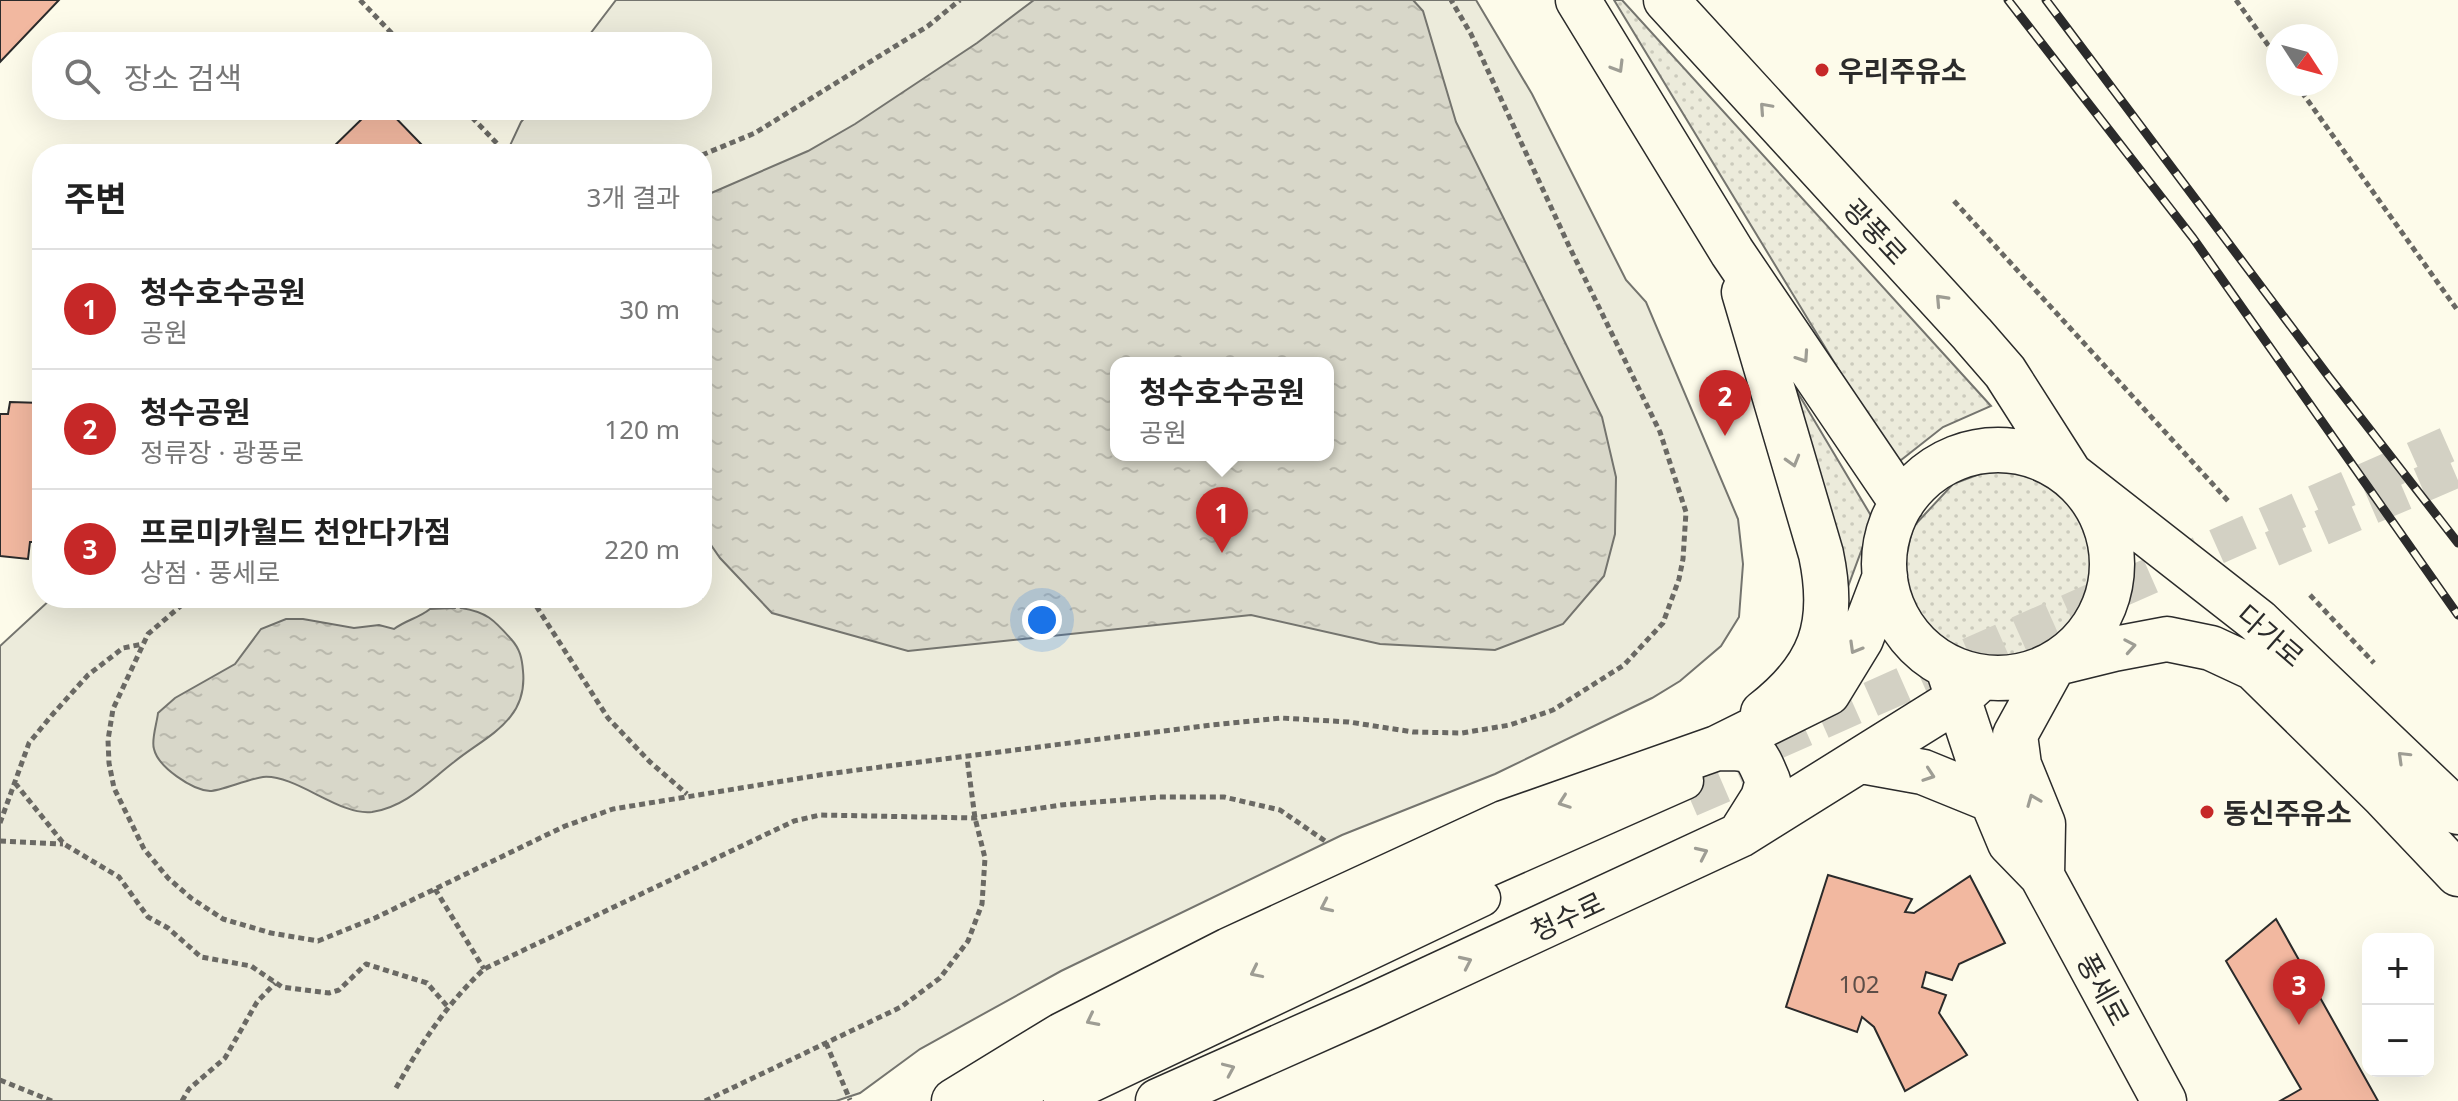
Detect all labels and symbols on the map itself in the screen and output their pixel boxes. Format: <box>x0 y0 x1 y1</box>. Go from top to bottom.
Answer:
north arrow <box>2266 24 2338 96</box>
place label: 우리주유소 <box>1838 51 1967 89</box>
one-way arrow <box>1608 58 1624 73</box>
marker: 우리주유소 <box>1813 61 1831 79</box>
one-way arrow <box>1760 103 1774 118</box>
street label: 광풍로 <box>1836 190 1916 272</box>
one-way arrow <box>1936 294 1950 309</box>
one-way arrow <box>1793 348 1808 362</box>
pin: 2 <box>1699 370 1751 436</box>
one-way arrow <box>1784 453 1800 467</box>
pin: 1 <box>1196 487 1248 553</box>
street label: 다가로 <box>2229 595 2313 675</box>
your location <box>1022 600 1062 640</box>
one-way arrow <box>2123 638 2137 655</box>
one-way arrow <box>1849 640 1865 654</box>
one-way arrow <box>2398 751 2412 766</box>
one-way arrow <box>1921 765 1935 781</box>
one-way arrow <box>1558 793 1572 809</box>
place label: 동신주유소 <box>2223 793 2352 831</box>
one-way arrow <box>2026 794 2043 808</box>
marker: 동신주유소 <box>2198 803 2216 821</box>
one-way arrow <box>1693 847 1708 863</box>
street label: 청수로 <box>1524 882 1610 950</box>
one-way arrow <box>1319 896 1334 912</box>
street label: 풍세로 <box>2069 946 2139 1032</box>
one-way arrow <box>1458 956 1472 972</box>
pin: 3 <box>2273 959 2325 1025</box>
one-way arrow <box>1249 962 1264 977</box>
house number: 102 <box>1838 967 1880 1000</box>
one-way arrow <box>1085 1010 1100 1025</box>
one-way arrow <box>1221 1063 1235 1079</box>

